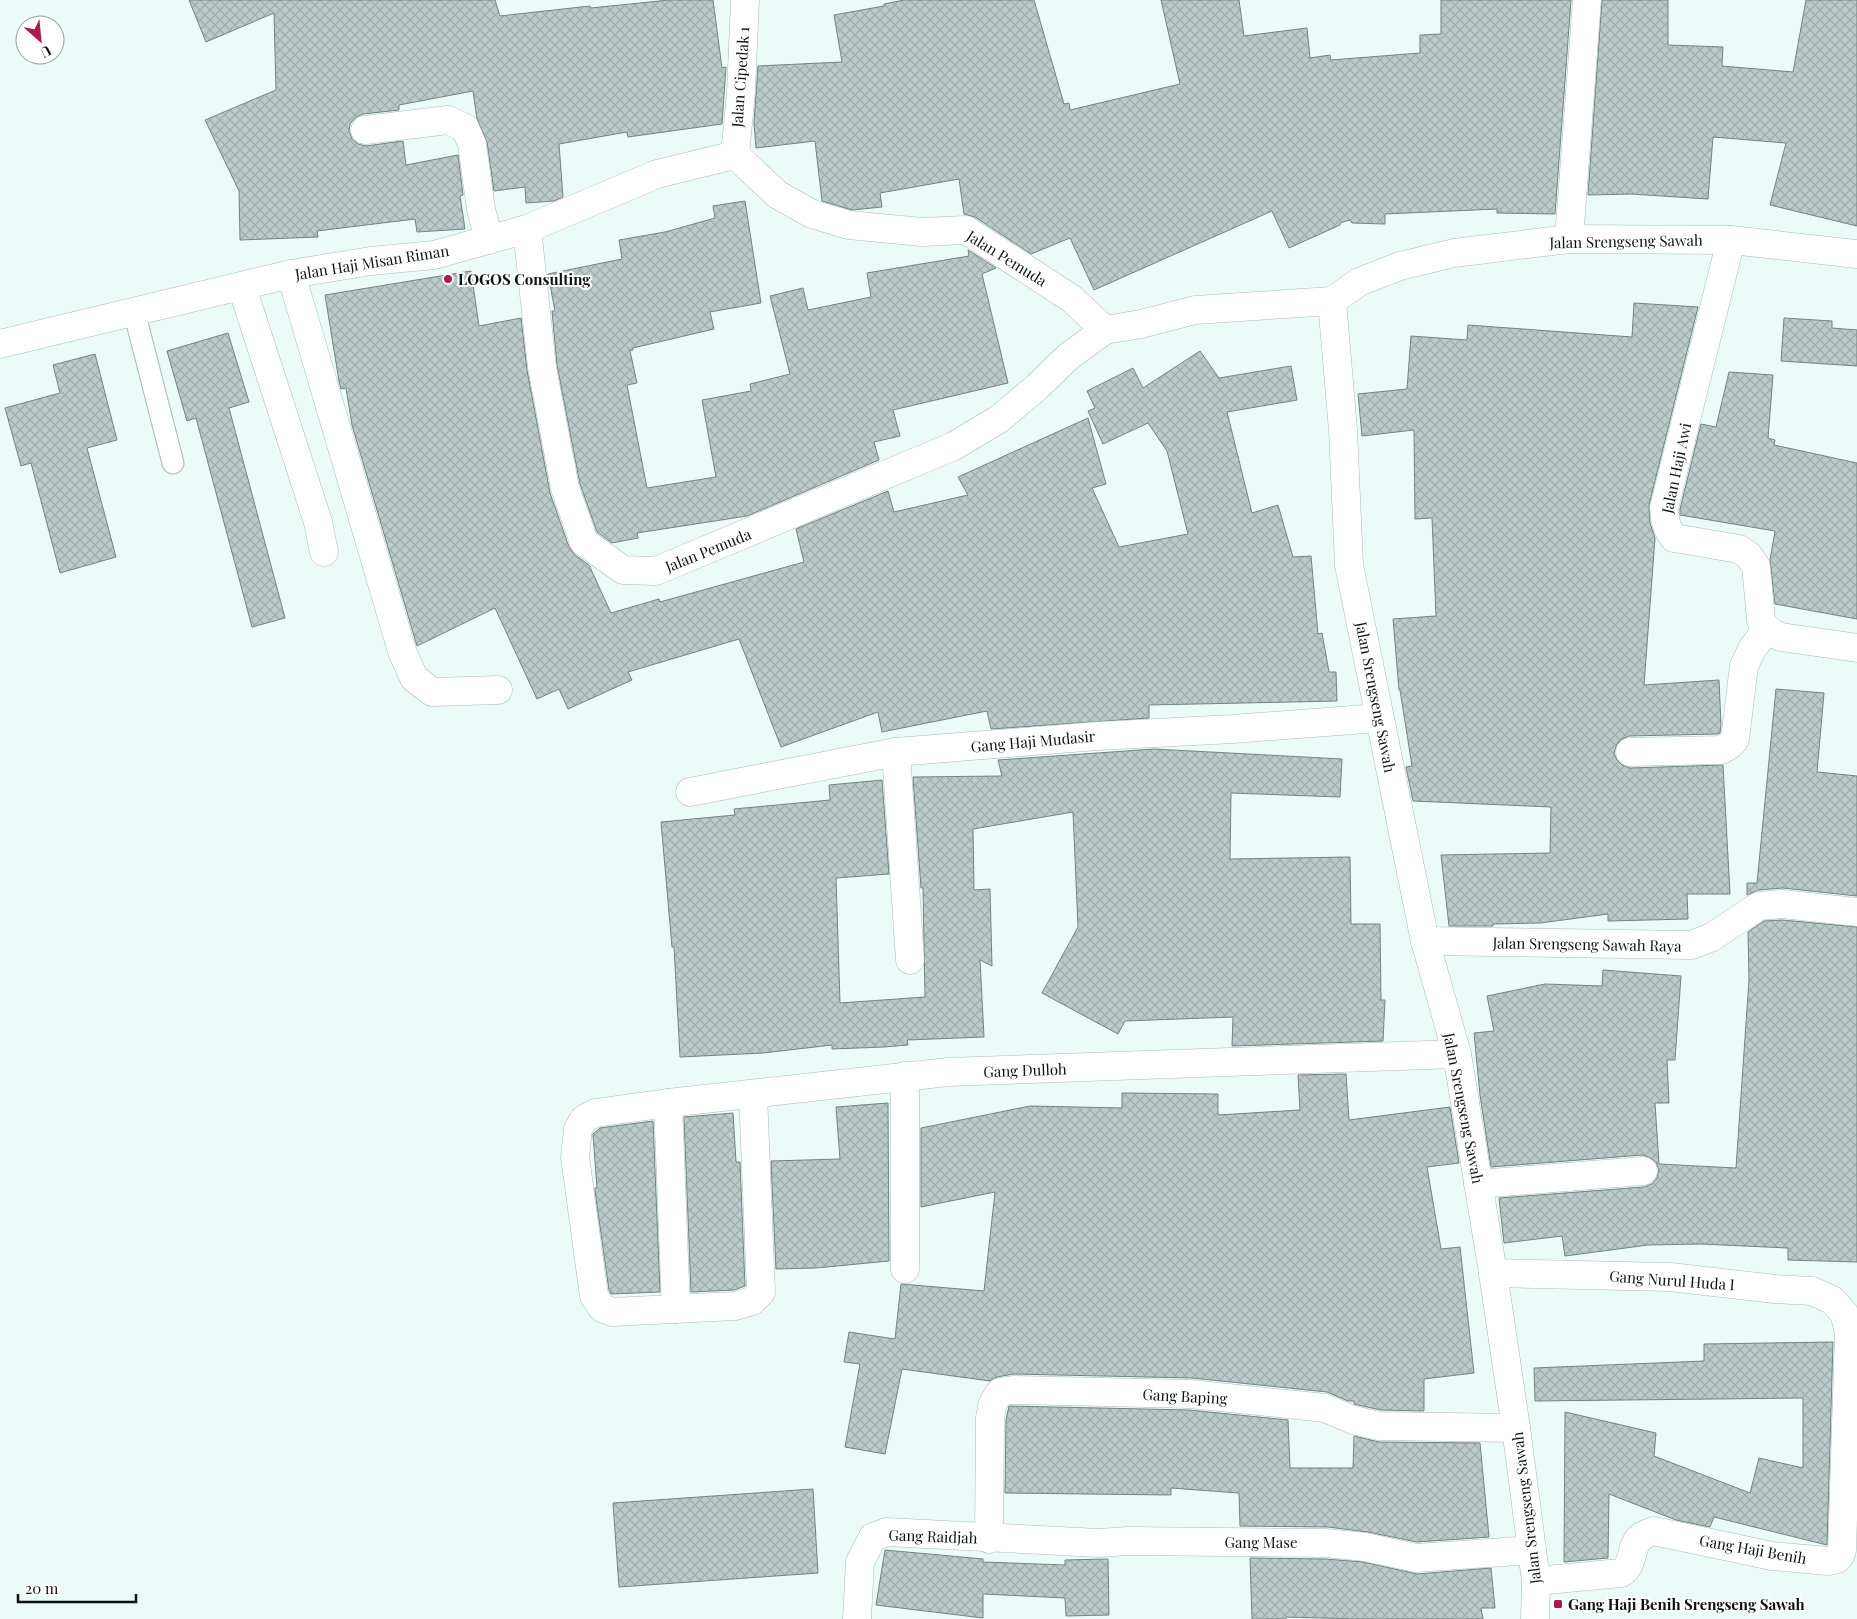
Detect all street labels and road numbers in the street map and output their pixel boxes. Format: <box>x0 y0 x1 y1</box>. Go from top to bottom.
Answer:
street label: Jalan Cipedak 1 <box>726 25 754 129</box>
street label: Jalan Pemuda <box>962 225 1051 291</box>
street label: Jalan Srengseng Sawah <box>1548 230 1703 252</box>
street label: Jalan Haji Misan Riman <box>293 240 450 284</box>
street label: Jalan Haji Awi <box>1656 420 1695 516</box>
street label: Jalan Pemuda <box>661 524 754 577</box>
street label: Jalan Srengseng Sawah <box>1351 619 1400 774</box>
street label: Gang Haji Mudasir <box>970 726 1096 756</box>
street label: Jalan Srengseng Sawah Raya <box>1491 932 1682 956</box>
street label: Jalan Srengseng Sawah <box>1439 1030 1488 1185</box>
street label: Gang Dulloh <box>983 1059 1067 1081</box>
street label: Gang Nurul Huda I <box>1609 1266 1735 1294</box>
street label: Gang Baping <box>1142 1384 1228 1408</box>
street label: Jalan Srengseng Sawah <box>1507 1431 1545 1586</box>
street label: Gang Raidjah <box>888 1524 978 1548</box>
street label: Gang Haji Benih <box>1698 1530 1808 1568</box>
street label: Gang Mase <box>1224 1532 1298 1552</box>

